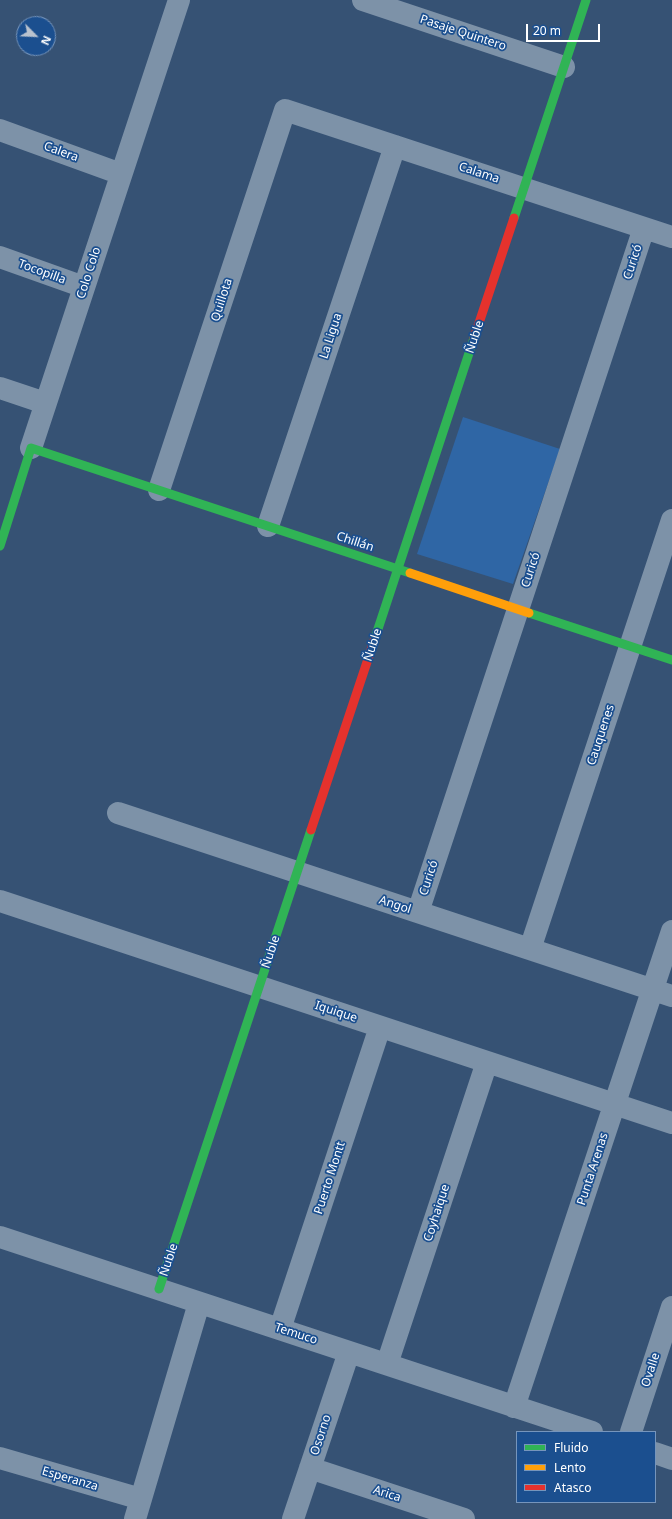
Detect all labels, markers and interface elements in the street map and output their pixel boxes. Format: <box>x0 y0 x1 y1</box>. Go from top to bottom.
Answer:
street label: Pasaje Quintero <box>418 12 508 54</box>
north arrow <box>16 16 56 56</box>
scale bar <box>528 16 602 42</box>
text: 20 m <box>533 22 561 39</box>
text: N <box>38 34 55 48</box>
street label: Calera <box>42 139 80 165</box>
street label: Calama <box>457 160 501 186</box>
street label: Curicó <box>621 243 645 281</box>
street label: Colo Colo <box>74 245 104 301</box>
street label: Tocopilla <box>16 257 68 287</box>
street label: Quillota <box>208 277 236 323</box>
street label: La Ligua <box>317 311 345 361</box>
street label: Ñuble <box>463 319 487 355</box>
street label: Chillán <box>334 529 376 555</box>
street label: Curicó <box>519 551 543 589</box>
street label: Ñuble <box>361 627 385 663</box>
street label: Cauquenes <box>584 703 618 767</box>
street label: Curicó <box>417 859 441 897</box>
street label: Angol <box>377 893 413 917</box>
street label: Ñuble <box>259 934 283 970</box>
street label: Iquique <box>313 998 359 1026</box>
street label: Punta Arenas <box>575 1131 611 1207</box>
street label: Puerto Montt <box>312 1140 348 1216</box>
street label: Coyhaique <box>421 1182 453 1244</box>
street label: Ñuble <box>157 1242 181 1278</box>
street label: Temuco <box>273 1320 319 1348</box>
street label: Ovalle <box>639 1351 663 1389</box>
street label: Osorno <box>308 1413 334 1457</box>
legend <box>516 1431 656 1503</box>
text: Fluido <box>554 1439 588 1456</box>
text: Lento <box>554 1459 586 1476</box>
street label: Esperanza <box>40 1464 100 1494</box>
text: Atasco <box>554 1479 592 1496</box>
street label: Arica <box>371 1483 403 1505</box>

